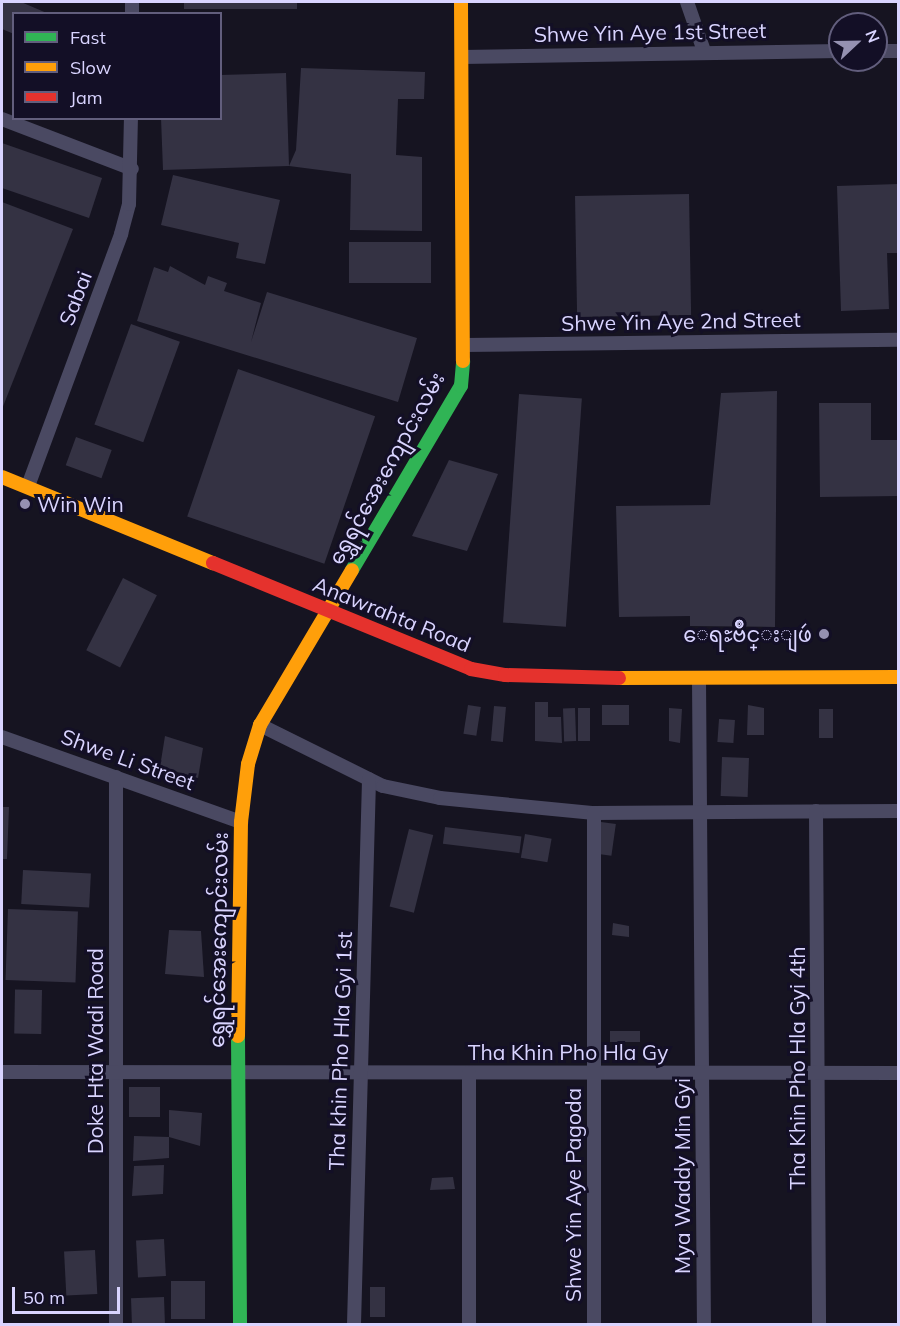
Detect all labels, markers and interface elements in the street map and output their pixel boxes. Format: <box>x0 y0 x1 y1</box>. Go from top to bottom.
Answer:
legend <box>12 12 222 120</box>
north arrow <box>828 12 888 72</box>
street label: Shwe Yin Aye 1st Street <box>534 17 766 47</box>
text: Fast <box>70 26 106 49</box>
text: N <box>861 27 884 45</box>
text: Slow <box>70 56 111 79</box>
text: Jam <box>70 86 103 109</box>
street label: Sabai <box>53 267 97 329</box>
street label: Shwe Yin Aye 2nd Street <box>561 306 801 336</box>
street label: ရွှေရင်အေးကျောင်းလမ်း <box>323 368 449 568</box>
place label: Win Win <box>37 491 124 517</box>
marker: Win Win <box>18 497 32 511</box>
street label: Anawrahta Road <box>309 571 475 657</box>
place label: ေရႊဗ်ိဳင္းျဖဴ <box>683 621 812 647</box>
marker: ေရႊဗ်ိဳင္းျဖဴ <box>817 627 831 641</box>
street label: Shwe Li Street <box>58 723 198 795</box>
street label: ရွှေရင်အေးကျောင်းလမ်း <box>204 832 232 1048</box>
street label: Tha khin Pho Hla Gyi 1st <box>323 931 357 1171</box>
street label: Tha Khin Pho Hla Gyi 4th <box>784 946 810 1190</box>
street label: Doke Hta Wadi Road <box>82 948 108 1154</box>
street label: Tha Khin Pho Hla Gy <box>468 1039 668 1065</box>
street label: Mya Waddy Min Gyi <box>669 1078 695 1274</box>
street label: Shwe Yin Aye Pagoda <box>560 1088 586 1302</box>
scale bar <box>15 1275 123 1313</box>
text: 50 m <box>23 1286 65 1309</box>

